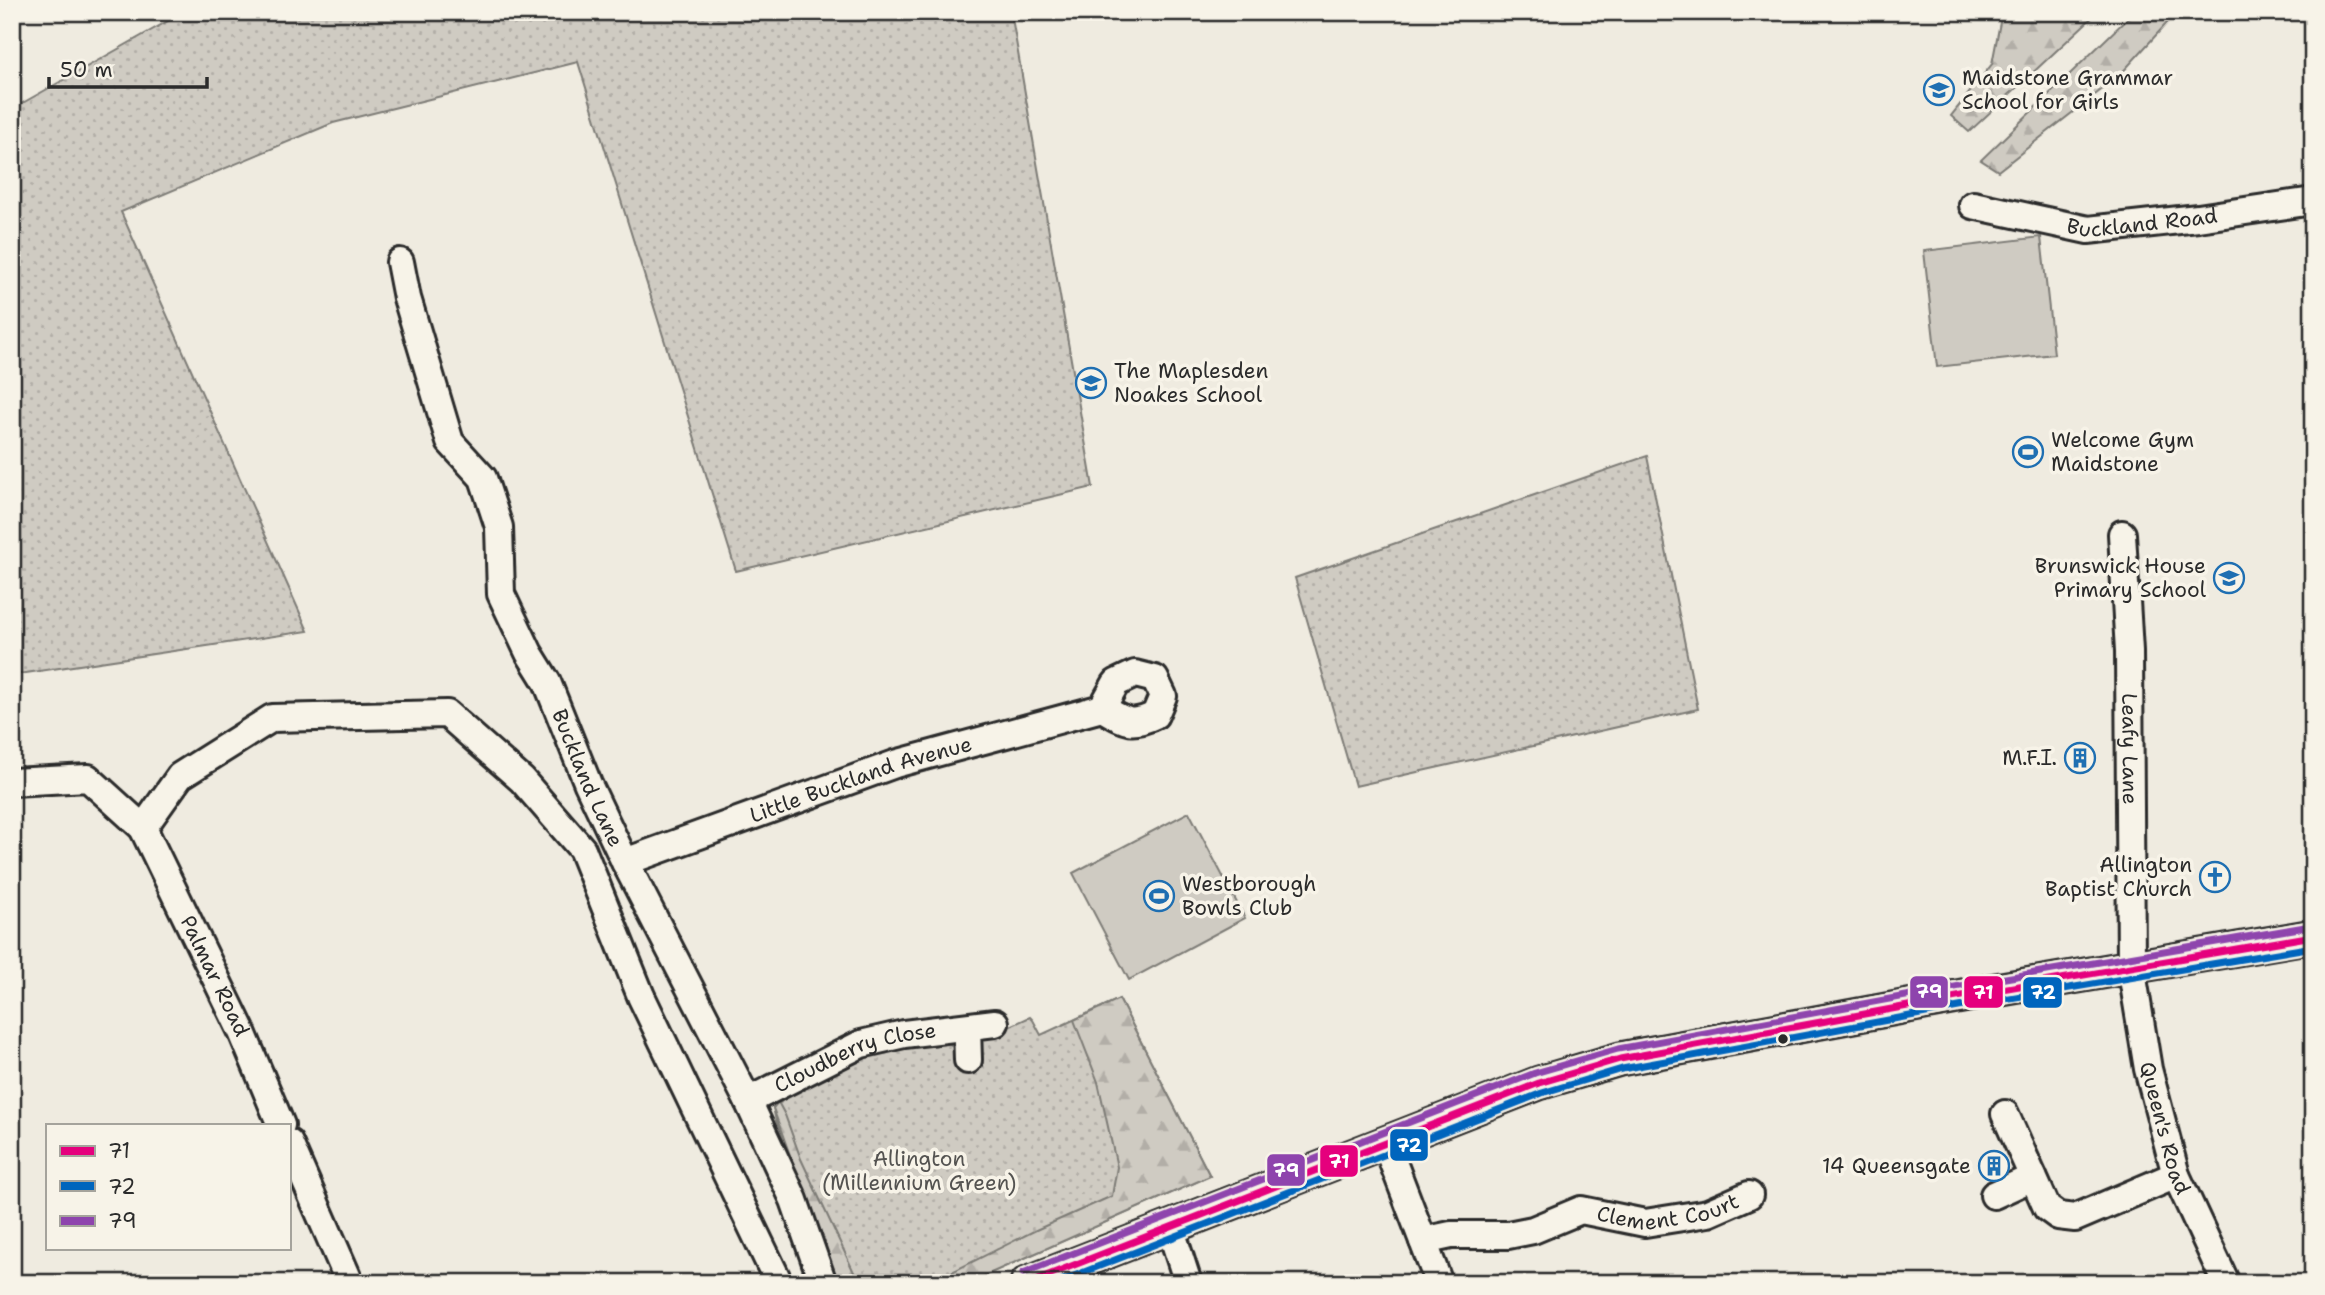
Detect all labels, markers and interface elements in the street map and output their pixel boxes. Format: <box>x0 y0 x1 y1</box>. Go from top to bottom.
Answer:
scale bar <box>49 46 206 90</box>
text: 50 m <box>60 56 113 84</box>
place label: Maidstone Grammar School for Girls <box>1962 64 2173 116</box>
school or university icon: Maidstone Grammar School for Girls <box>1922 73 1956 107</box>
street label: Buckland Road <box>2064 201 2219 244</box>
place label: The Maplesden Noakes School <box>1114 357 1269 409</box>
school or university icon: The Maplesden Noakes School <box>1074 366 1108 400</box>
place label: Welcome Gym Maidstone <box>2051 426 2194 478</box>
sports icon: Welcome Gym Maidstone <box>2011 435 2045 469</box>
place label: Brunswick House Primary School <box>2035 552 2207 604</box>
school or university icon: Brunswick House Primary School <box>2212 561 2246 595</box>
street label: Leafy Lane <box>2115 693 2144 805</box>
street label: Buckland Lane <box>545 705 630 852</box>
street label: Little Buckland Avenue <box>746 730 975 830</box>
building icon: M.F.I. <box>2063 741 2097 775</box>
place label: M.F.I. <box>2002 744 2057 772</box>
place label: Allington Baptist Church <box>2045 851 2192 903</box>
church icon: Allington Baptist Church <box>2198 860 2232 894</box>
place label: Westborough Bowls Club <box>1182 870 1316 922</box>
sports icon: Westborough Bowls Club <box>1142 879 1176 913</box>
street label: Palmar Road <box>174 911 256 1041</box>
line badge: 79 <box>1909 975 1949 1009</box>
line badge: 71 <box>1963 975 2004 1009</box>
line badge: 72 <box>2022 976 2063 1009</box>
text: 79 <box>1916 979 1942 1004</box>
text: 71 <box>1972 980 1994 1005</box>
text: 72 <box>2030 980 2056 1005</box>
street label: Cloudberry Close <box>769 1016 938 1100</box>
unlabelled marker <box>1776 1032 1790 1046</box>
street label: Queen's Road <box>2133 1059 2197 1199</box>
legend <box>46 1124 290 1250</box>
line badge: 72 <box>1389 1128 1429 1162</box>
text: 72 <box>1396 1133 1422 1158</box>
text: 71 <box>108 1137 130 1165</box>
line badge: 71 <box>1319 1144 1359 1178</box>
park label: Allington (Millennium Green) <box>822 1145 1016 1197</box>
text: 71 <box>1328 1149 1350 1174</box>
building icon: 14 Queensgate <box>1977 1149 2011 1183</box>
place label: 14 Queensgate <box>1822 1152 1971 1180</box>
line badge: 79 <box>1266 1153 1306 1187</box>
text: 79 <box>1273 1158 1299 1183</box>
text: 72 <box>108 1173 136 1201</box>
street label: Clement Court <box>1594 1187 1743 1237</box>
text: 79 <box>108 1207 137 1235</box>

